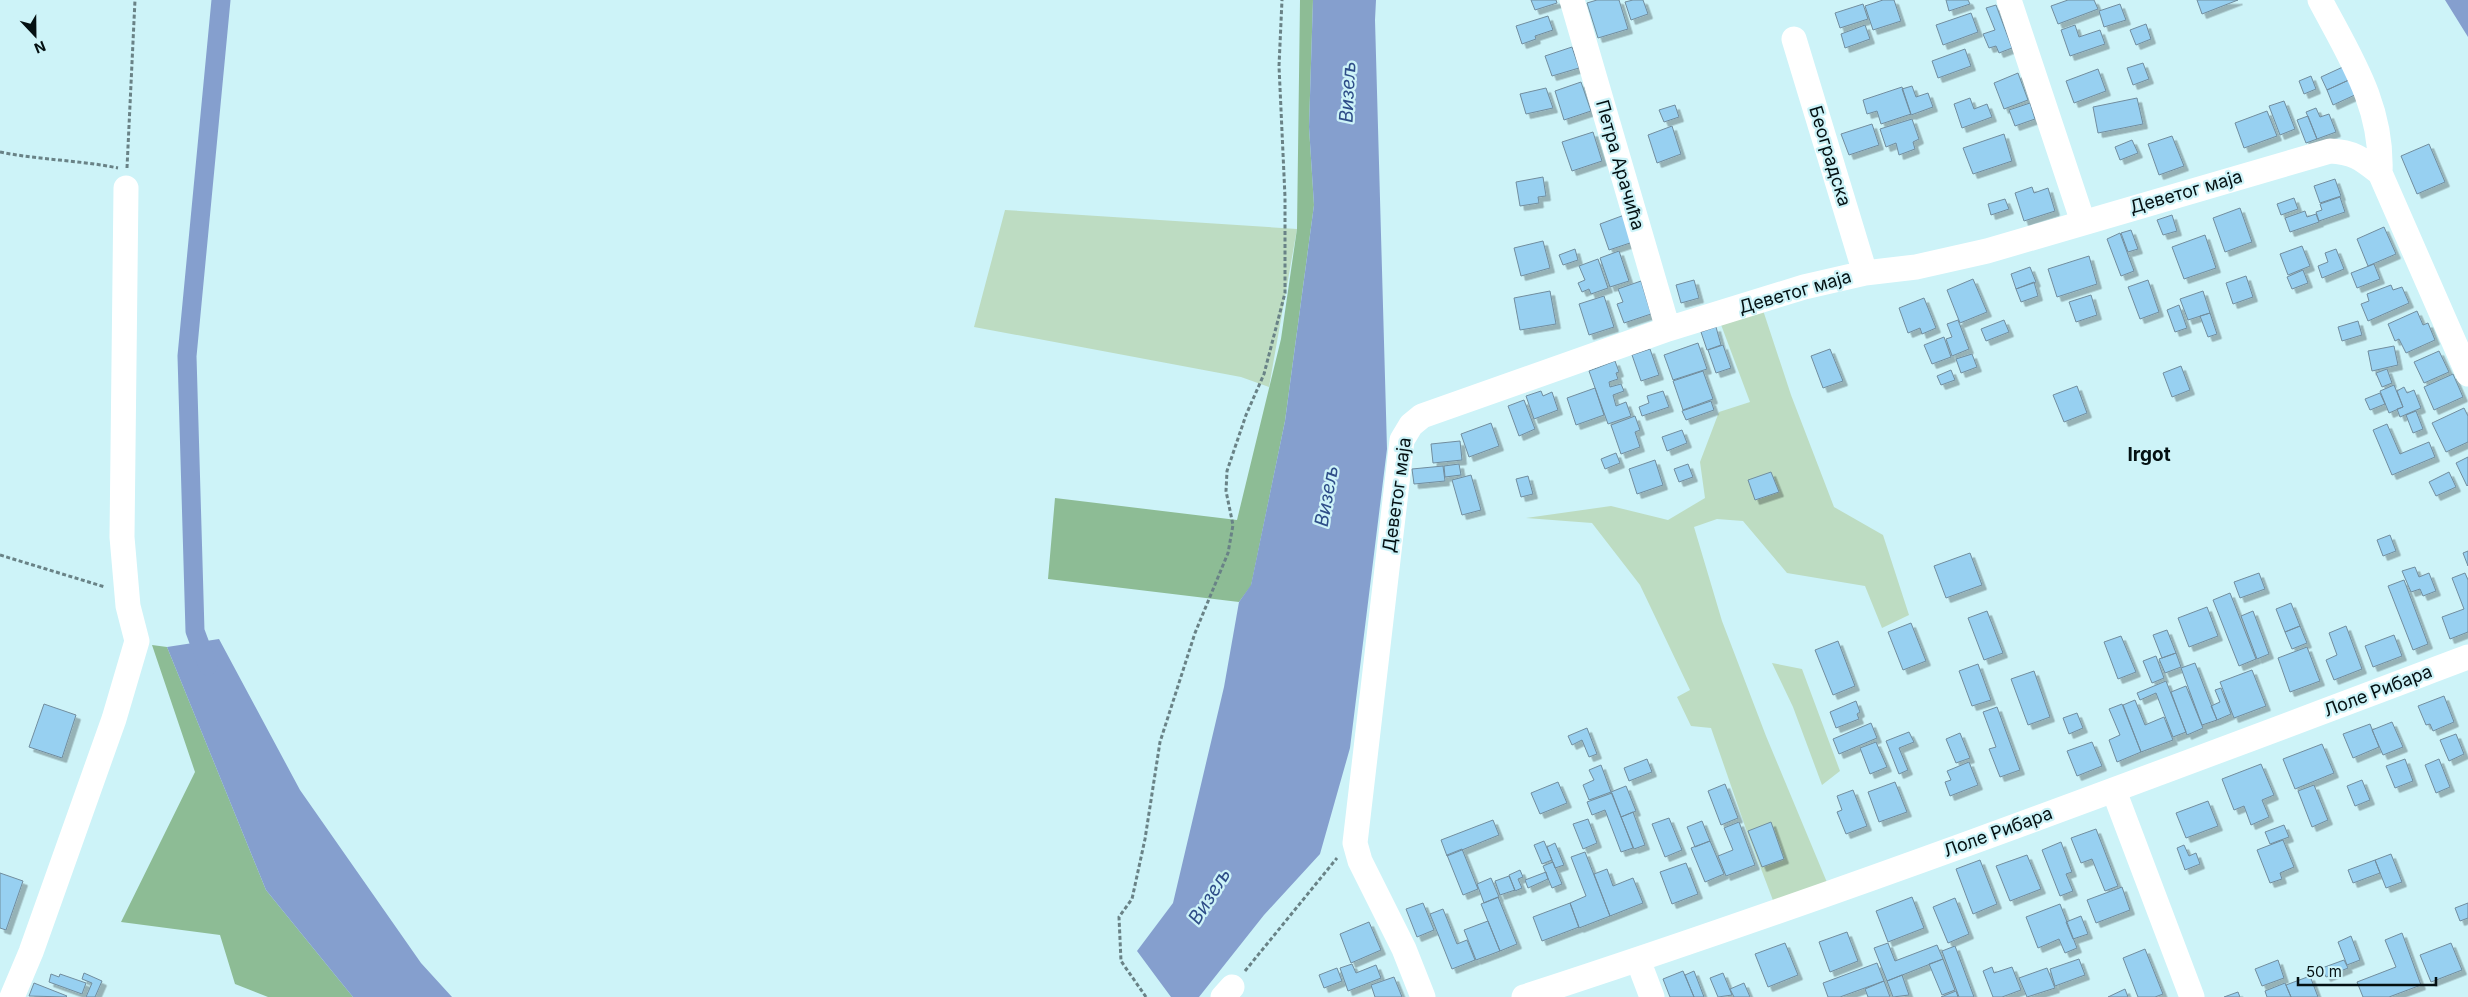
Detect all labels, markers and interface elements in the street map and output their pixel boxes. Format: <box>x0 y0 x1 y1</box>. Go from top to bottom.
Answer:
north arrow <box>10 10 60 60</box>
text: N <box>32 38 48 57</box>
water label: Визељ <box>1334 61 1361 123</box>
street label: Петра Арачића <box>1592 97 1649 232</box>
street label: Београдска <box>1805 103 1856 209</box>
street label: Деветог маја <box>2127 165 2245 218</box>
street label: Деветог маја <box>1736 265 1854 318</box>
street label: Деветог маја <box>1378 436 1415 554</box>
district label: Irgot <box>2127 443 2171 466</box>
water label: Визељ <box>1310 464 1343 528</box>
street label: Лоле Рибара <box>2321 660 2435 721</box>
street label: Лоле Рибара <box>1940 802 2055 861</box>
water label: Визељ <box>1183 864 1235 928</box>
scale bar <box>2298 954 2436 986</box>
text: 50 m <box>2306 962 2342 981</box>

